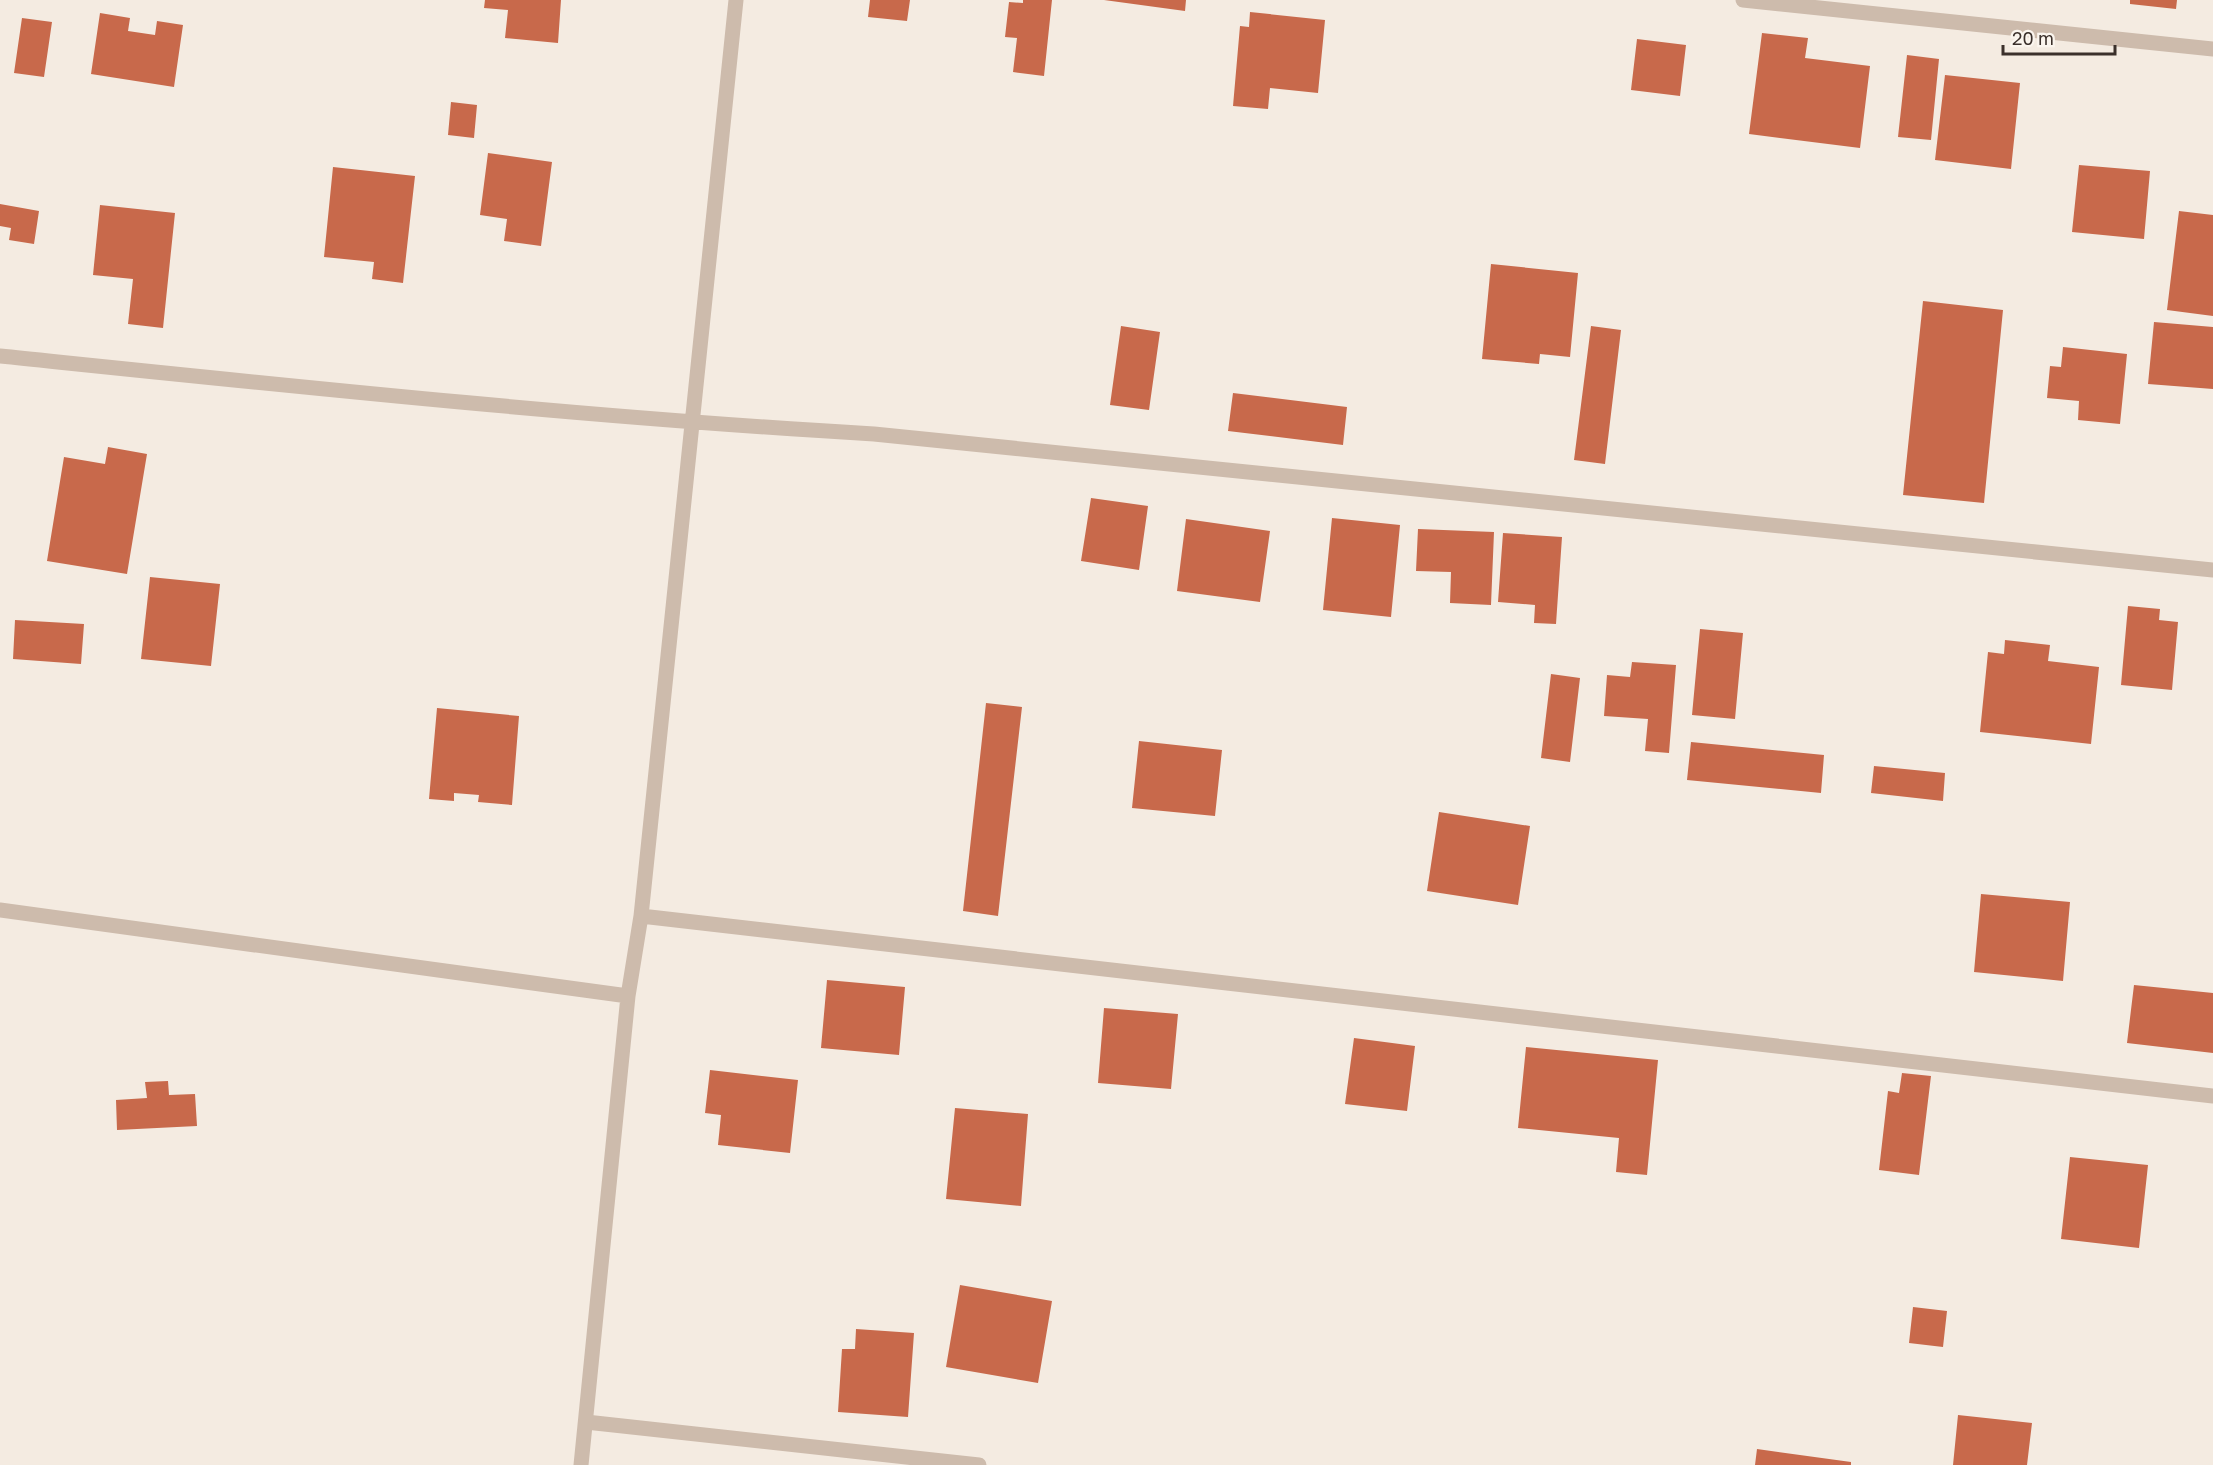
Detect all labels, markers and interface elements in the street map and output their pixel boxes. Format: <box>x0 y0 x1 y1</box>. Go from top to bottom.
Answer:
scale bar <box>2003 18 2116 56</box>
text: 20 m <box>2012 27 2054 49</box>

